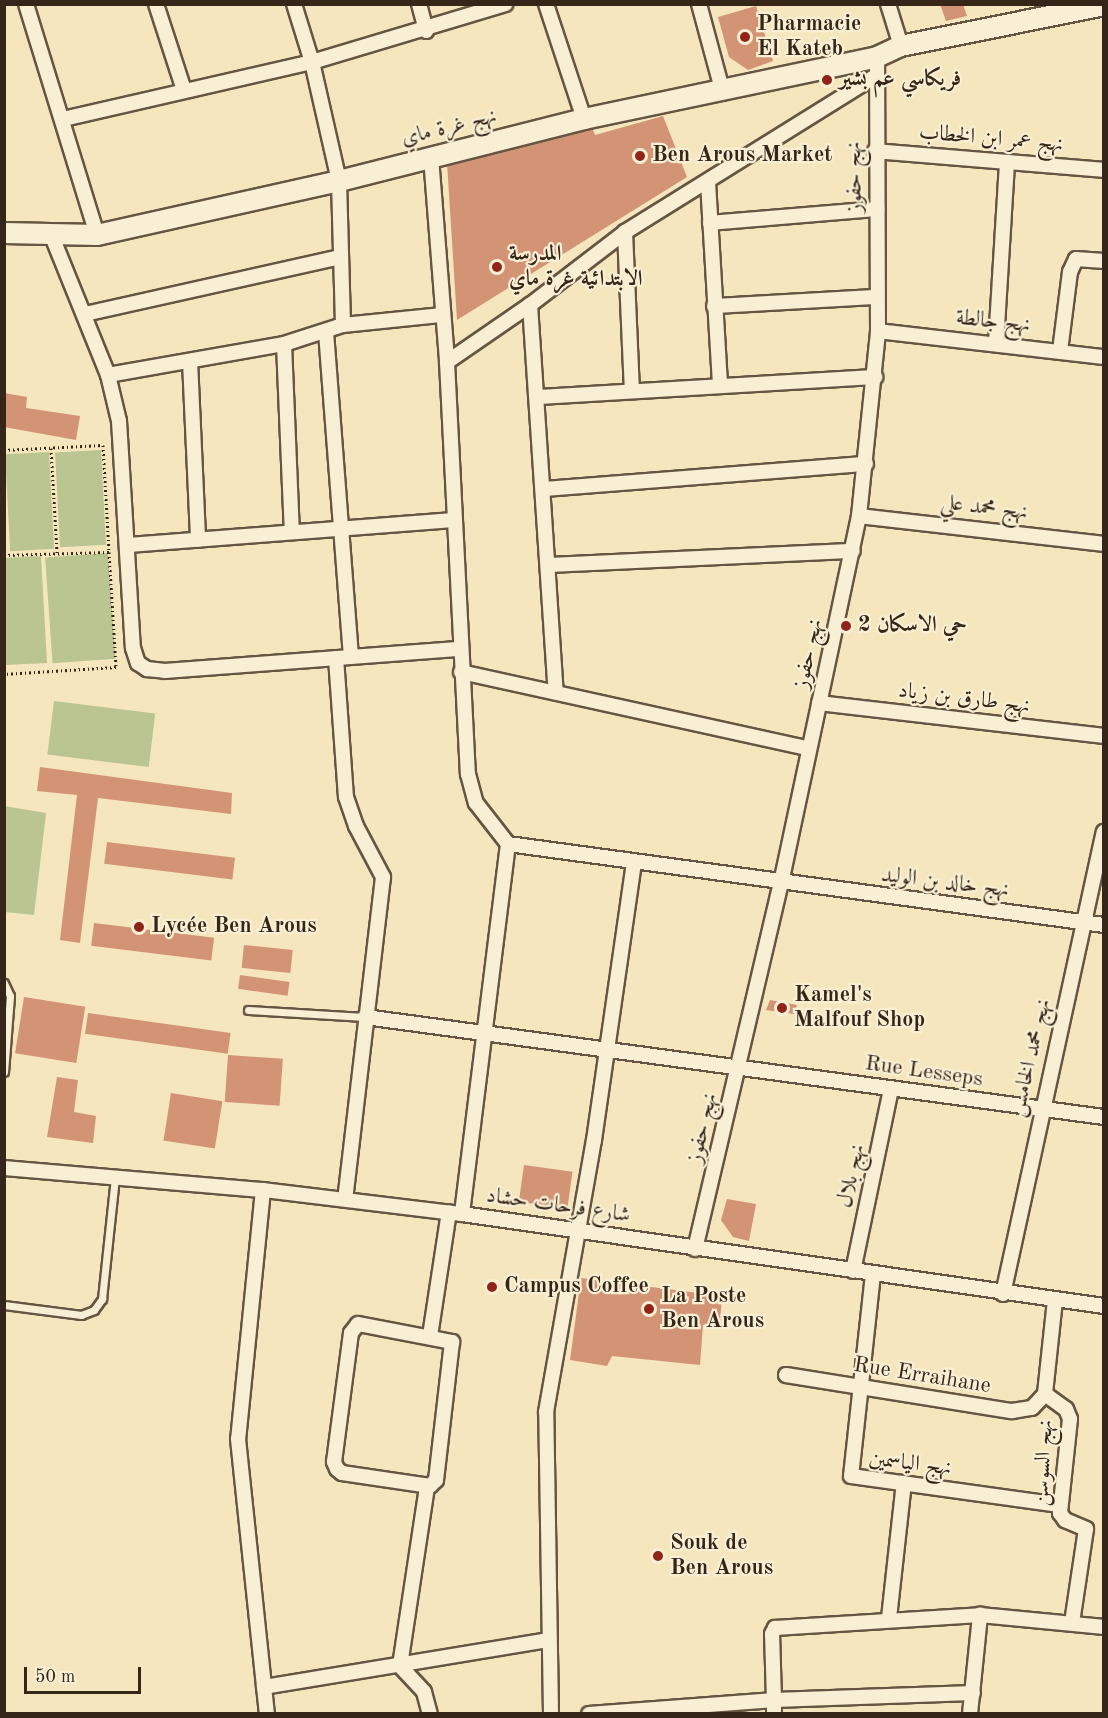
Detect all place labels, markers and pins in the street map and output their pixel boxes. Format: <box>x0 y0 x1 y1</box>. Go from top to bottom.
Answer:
place label: Pharmacie El Kateb <box>757 11 861 62</box>
marker: Pharmacie El Kateb <box>738 30 752 44</box>
place label: فريكاسي عم بشير <box>839 67 961 93</box>
marker: فريكاسي عم بشير <box>820 73 834 87</box>
place label: Ben Arous Market <box>652 143 832 169</box>
marker: Ben Arous Market <box>633 149 647 163</box>
place label: المدرسة الابتدائية غرة ماي <box>509 241 643 292</box>
marker: المدرسة الابتدائية غرة ماي <box>490 260 504 274</box>
place label: حي الاسكان 2 <box>858 613 967 639</box>
marker: حي الاسكان 2 <box>839 619 853 633</box>
place label: Lycée Ben Arous <box>151 914 317 940</box>
marker: Lycée Ben Arous <box>132 920 146 934</box>
place label: Kamel's Malfouf Shop <box>794 982 925 1034</box>
marker: Kamel's Malfouf Shop <box>775 1001 789 1015</box>
place label: Campus Coffee <box>504 1274 649 1300</box>
marker: Campus Coffee <box>485 1280 499 1294</box>
place label: La Poste Ben Arous <box>661 1283 764 1334</box>
marker: La Poste Ben Arous <box>642 1302 656 1316</box>
place label: Souk de Ben Arous <box>670 1530 773 1582</box>
marker: Souk de Ben Arous <box>651 1549 665 1563</box>

